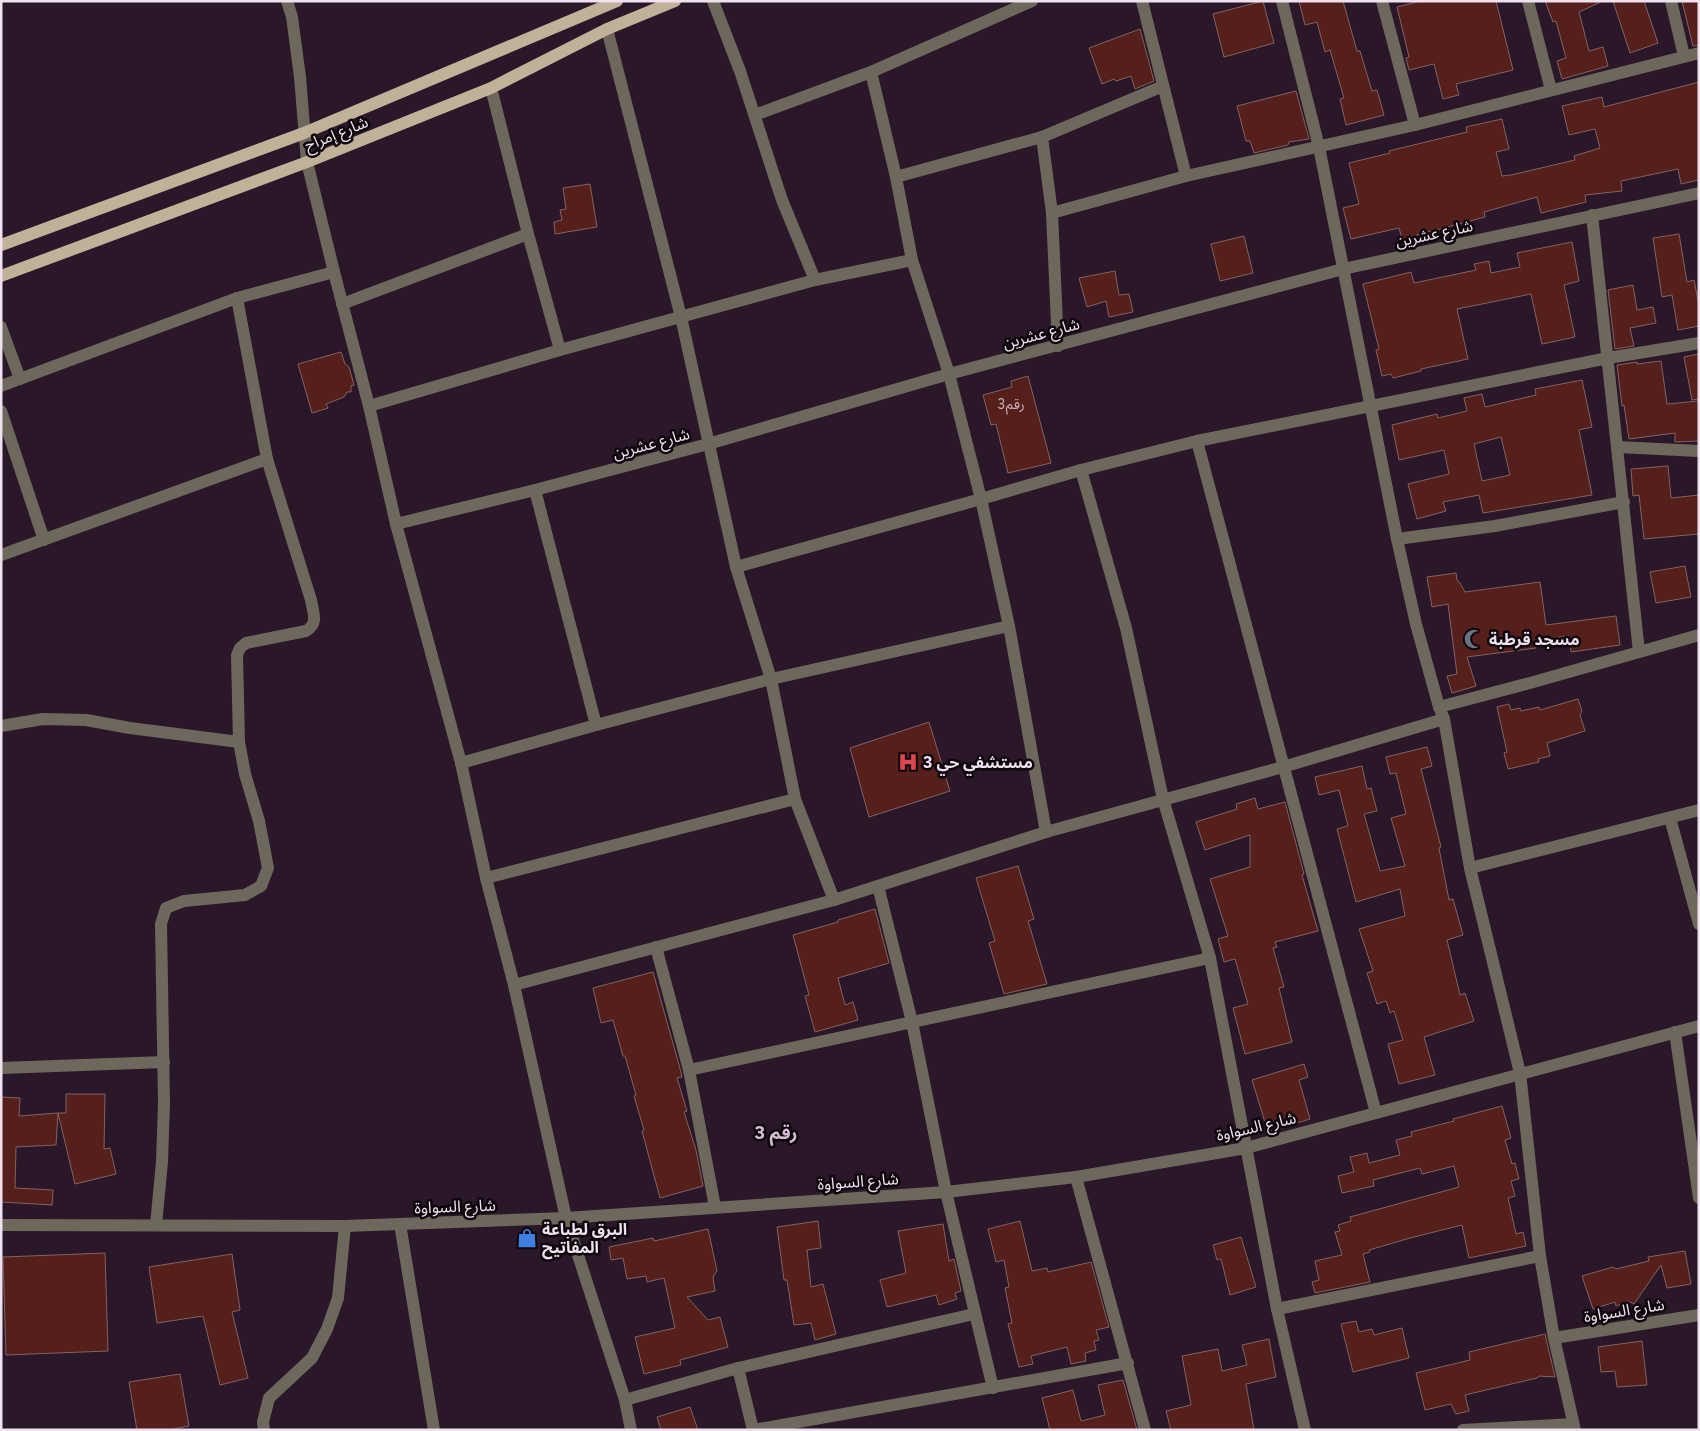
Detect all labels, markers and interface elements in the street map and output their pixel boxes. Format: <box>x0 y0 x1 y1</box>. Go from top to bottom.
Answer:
street label: شارع إمراح <box>301 111 372 158</box>
street label: شارع عشرين <box>1393 215 1475 254</box>
street label: شارع عشرين <box>1000 313 1082 356</box>
house number: رقم3 <box>997 395 1025 415</box>
street label: شارع عشرين <box>610 423 692 466</box>
mosque icon: مسجد قرطبة <box>1463 628 1485 650</box>
place label: مسجد قرطبة <box>1489 629 1580 649</box>
hospital icon: مستشفي حي 3 <box>897 751 919 773</box>
place label: مستشفي حي 3 <box>923 752 1033 776</box>
street label: شارع السواوة <box>1214 1107 1299 1148</box>
district label: رقم 3 <box>755 1121 797 1146</box>
street label: شارع السواوة <box>817 1168 900 1197</box>
street label: شارع السواوة <box>414 1195 496 1220</box>
place label: البرق لطباعة المفاتيح <box>542 1219 627 1260</box>
shop icon: البرق لطباعة المفاتيح <box>516 1227 538 1249</box>
street label: شارع السواوة <box>1582 1294 1666 1329</box>

